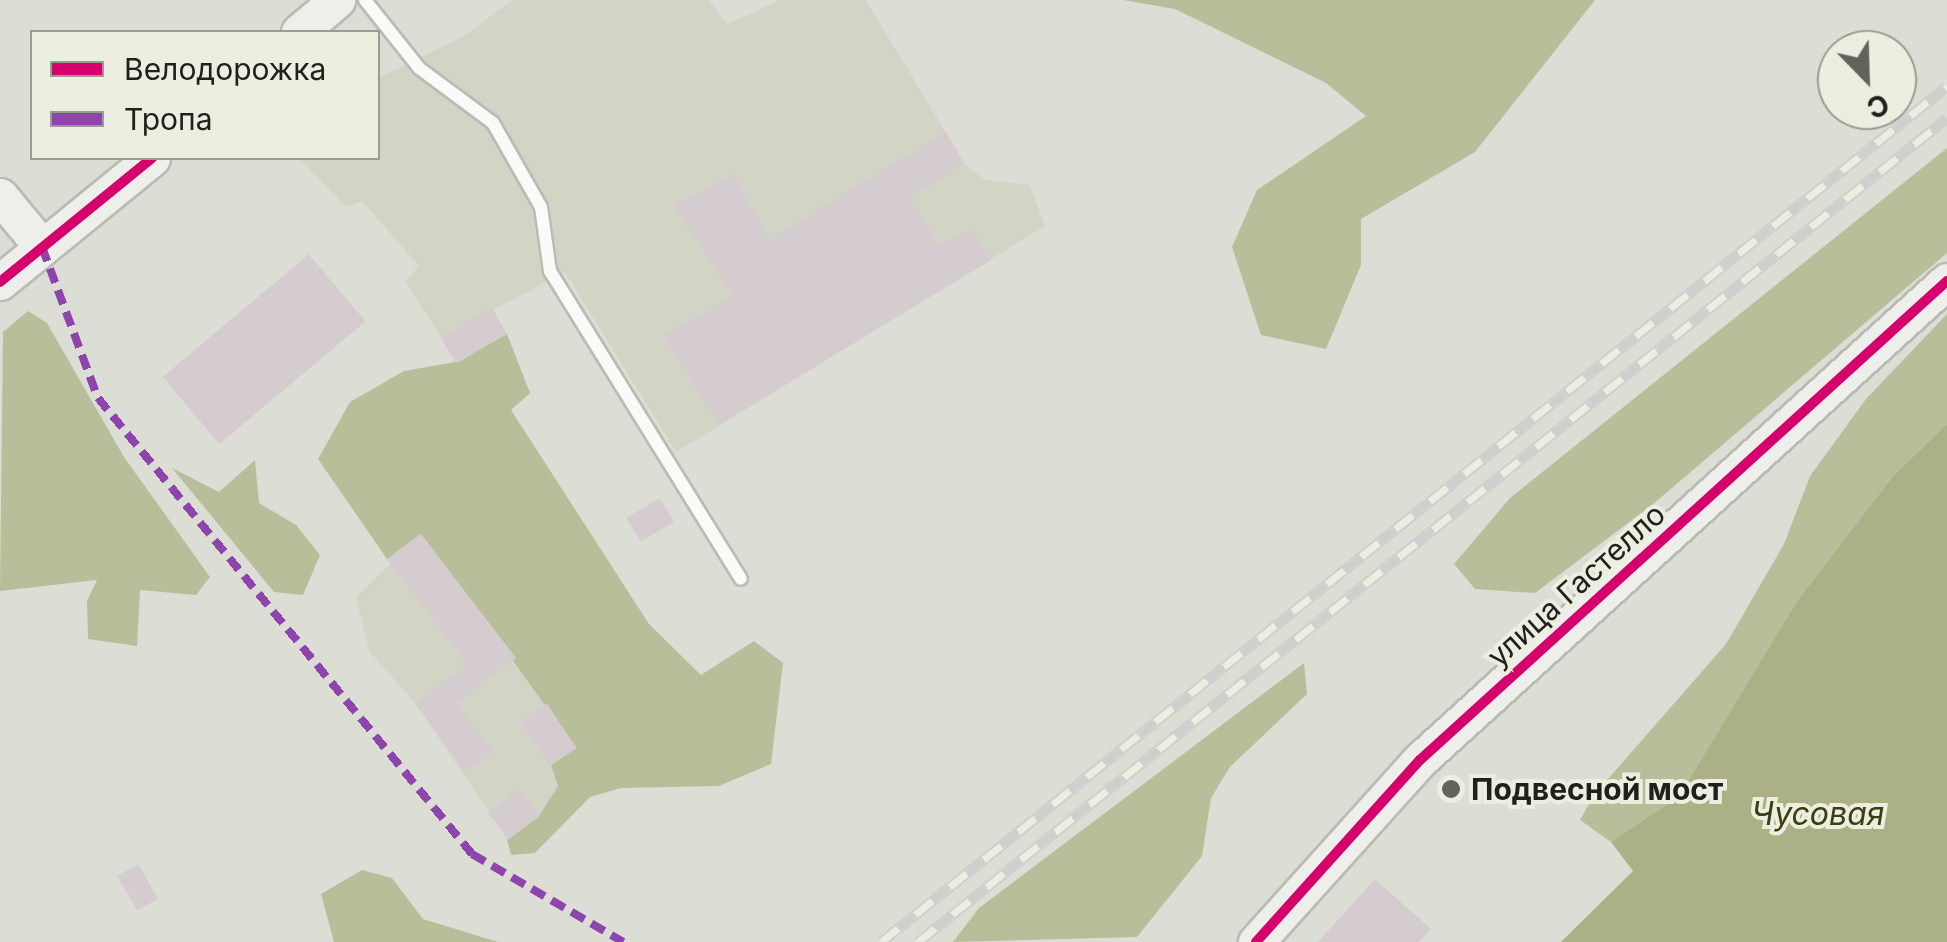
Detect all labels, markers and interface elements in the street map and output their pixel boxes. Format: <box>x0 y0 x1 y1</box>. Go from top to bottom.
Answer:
legend <box>30 30 380 160</box>
north arrow <box>1817 30 1917 130</box>
text: Велодорожка <box>124 51 326 87</box>
text: С <box>1862 86 1894 125</box>
text: Тропа <box>124 101 213 137</box>
street label: улица Гастелло <box>1480 496 1672 674</box>
place label: Подвесной мост <box>1471 771 1723 807</box>
marker: Подвесной мост <box>1440 778 1462 800</box>
water label: Чусовая <box>1752 795 1884 833</box>

